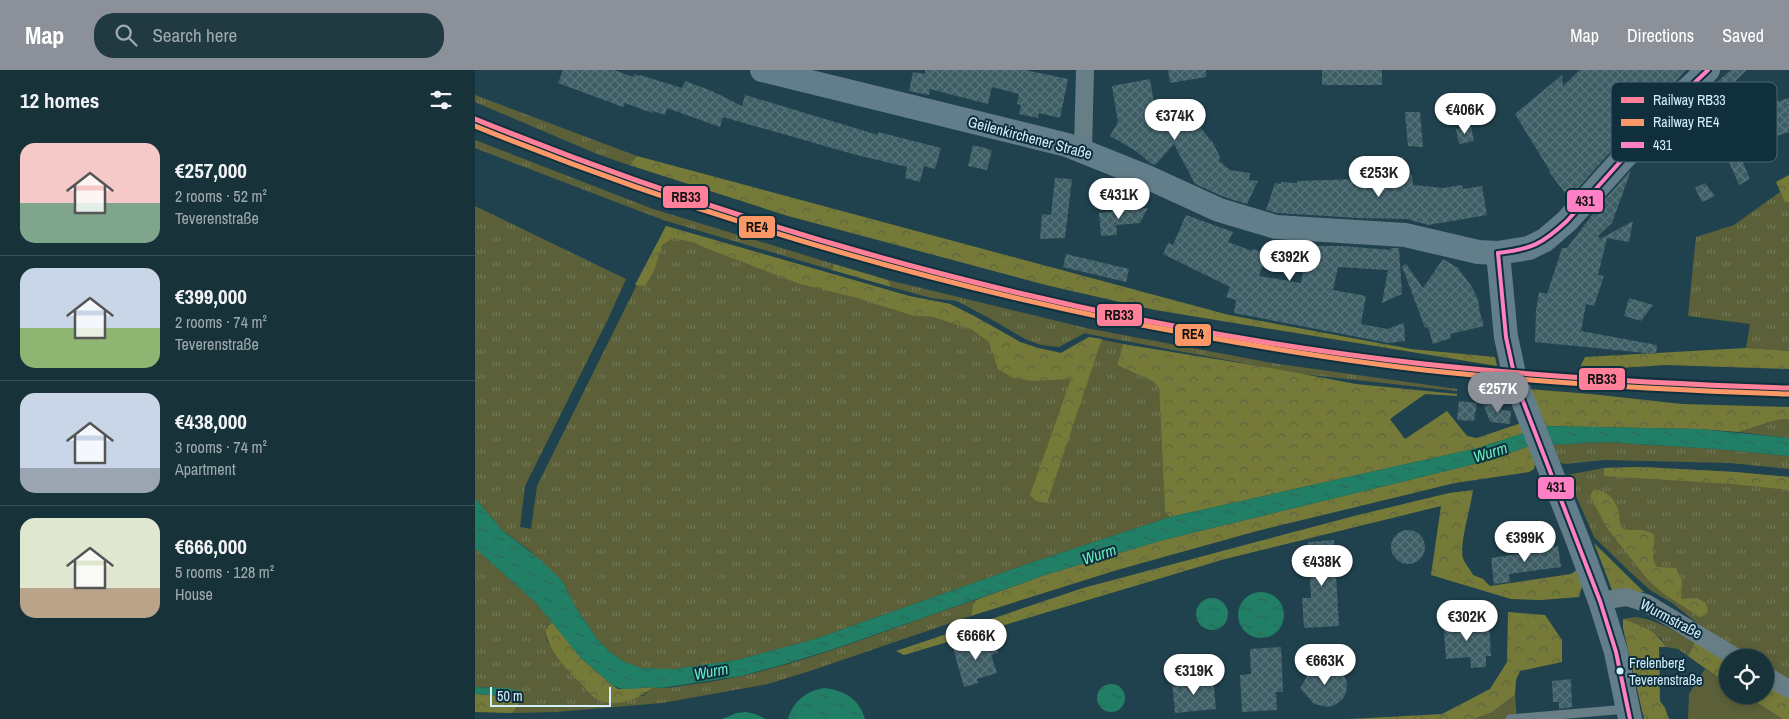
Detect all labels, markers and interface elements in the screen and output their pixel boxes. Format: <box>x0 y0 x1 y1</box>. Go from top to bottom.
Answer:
search box <box>94 13 444 58</box>
text: Map <box>25 19 64 51</box>
icon: search <box>112 21 140 49</box>
text: Search here <box>152 22 237 48</box>
text: Map <box>1570 23 1599 48</box>
text: Directions <box>1627 23 1694 48</box>
text: Saved <box>1722 23 1764 48</box>
legend <box>1611 82 1777 162</box>
text: 12 homes <box>20 86 99 115</box>
icon: filters <box>427 86 455 114</box>
text: Railway RB33 <box>1653 91 1726 109</box>
pin: €406K <box>1430 92 1500 135</box>
pin: €374K <box>1140 98 1210 141</box>
text: €406K <box>1446 98 1484 120</box>
text: €374K <box>1156 104 1194 126</box>
street label: Geilenkirchener Straße <box>966 111 1095 164</box>
text: Railway RE4 <box>1653 113 1720 131</box>
text: 431 <box>1653 136 1673 154</box>
text: €257,000 <box>175 156 247 185</box>
pin: €253K <box>1344 156 1414 198</box>
text: €253K <box>1360 161 1398 183</box>
icon: home <box>60 163 120 223</box>
pin: €431K <box>1084 178 1154 220</box>
text: €431K <box>1100 183 1138 205</box>
text: 2 rooms · 52 m² <box>175 185 267 207</box>
line badge: RB33 <box>662 185 709 209</box>
text: RB33 <box>671 188 701 206</box>
line badge: 431 <box>1566 189 1604 213</box>
text: 431 <box>1575 192 1595 210</box>
text: Teverenstraße <box>175 207 259 229</box>
line badge: RE4 <box>738 215 776 239</box>
text: RE4 <box>746 218 769 236</box>
pin: €392K <box>1255 240 1325 282</box>
text: €392K <box>1271 245 1309 267</box>
text: €399,000 <box>175 282 247 311</box>
icon: home <box>60 288 120 348</box>
line badge: RB33 <box>1096 303 1143 327</box>
text: RB33 <box>1104 306 1134 324</box>
text: 2 rooms · 74 m² <box>175 311 267 333</box>
line badge: RE4 <box>1174 323 1212 347</box>
text: RE4 <box>1182 325 1205 343</box>
text: Teverenstraße <box>175 333 259 355</box>
line badge: RB33 <box>1578 367 1626 391</box>
text: RB33 <box>1587 370 1617 388</box>
pin: €257K <box>1463 372 1533 414</box>
text: €257K <box>1479 377 1517 399</box>
text: €438,000 <box>175 407 247 436</box>
icon: home <box>60 413 120 473</box>
text: 3 rooms · 74 m² <box>175 436 267 458</box>
water label: Wurm <box>1470 436 1510 468</box>
text: Apartment <box>175 458 236 480</box>
line badge: 431 <box>1537 476 1575 500</box>
text: 431 <box>1546 478 1566 496</box>
pin: €399K <box>1490 520 1560 563</box>
text: €399K <box>1506 526 1544 548</box>
text: €666,000 <box>175 532 247 561</box>
icon: home <box>60 538 120 598</box>
water label: Wurm <box>1079 538 1119 570</box>
pin: €438K <box>1287 544 1357 587</box>
text: €438K <box>1303 550 1341 572</box>
text: 5 rooms · 128 m² <box>175 561 274 583</box>
text: House <box>175 583 213 605</box>
street label: Wurmstraße <box>1637 593 1706 644</box>
pin: €302K <box>1432 600 1502 642</box>
text: €302K <box>1448 605 1486 627</box>
pin: €666K <box>941 618 1011 661</box>
text: €666K <box>957 624 995 646</box>
pin: €663K <box>1290 644 1360 686</box>
text: €663K <box>1306 649 1344 671</box>
map controls <box>1719 649 1774 704</box>
button: locate <box>1719 649 1774 704</box>
pin: €319K <box>1159 654 1229 696</box>
place label: Frelenberg Teverenstraße <box>1629 654 1702 689</box>
water label: Wurm <box>692 657 730 685</box>
text: €319K <box>1175 659 1213 681</box>
marker: Frelenberg Teverenstraße <box>1615 666 1625 676</box>
scale bar <box>490 684 611 707</box>
text: 50 m <box>497 687 523 705</box>

